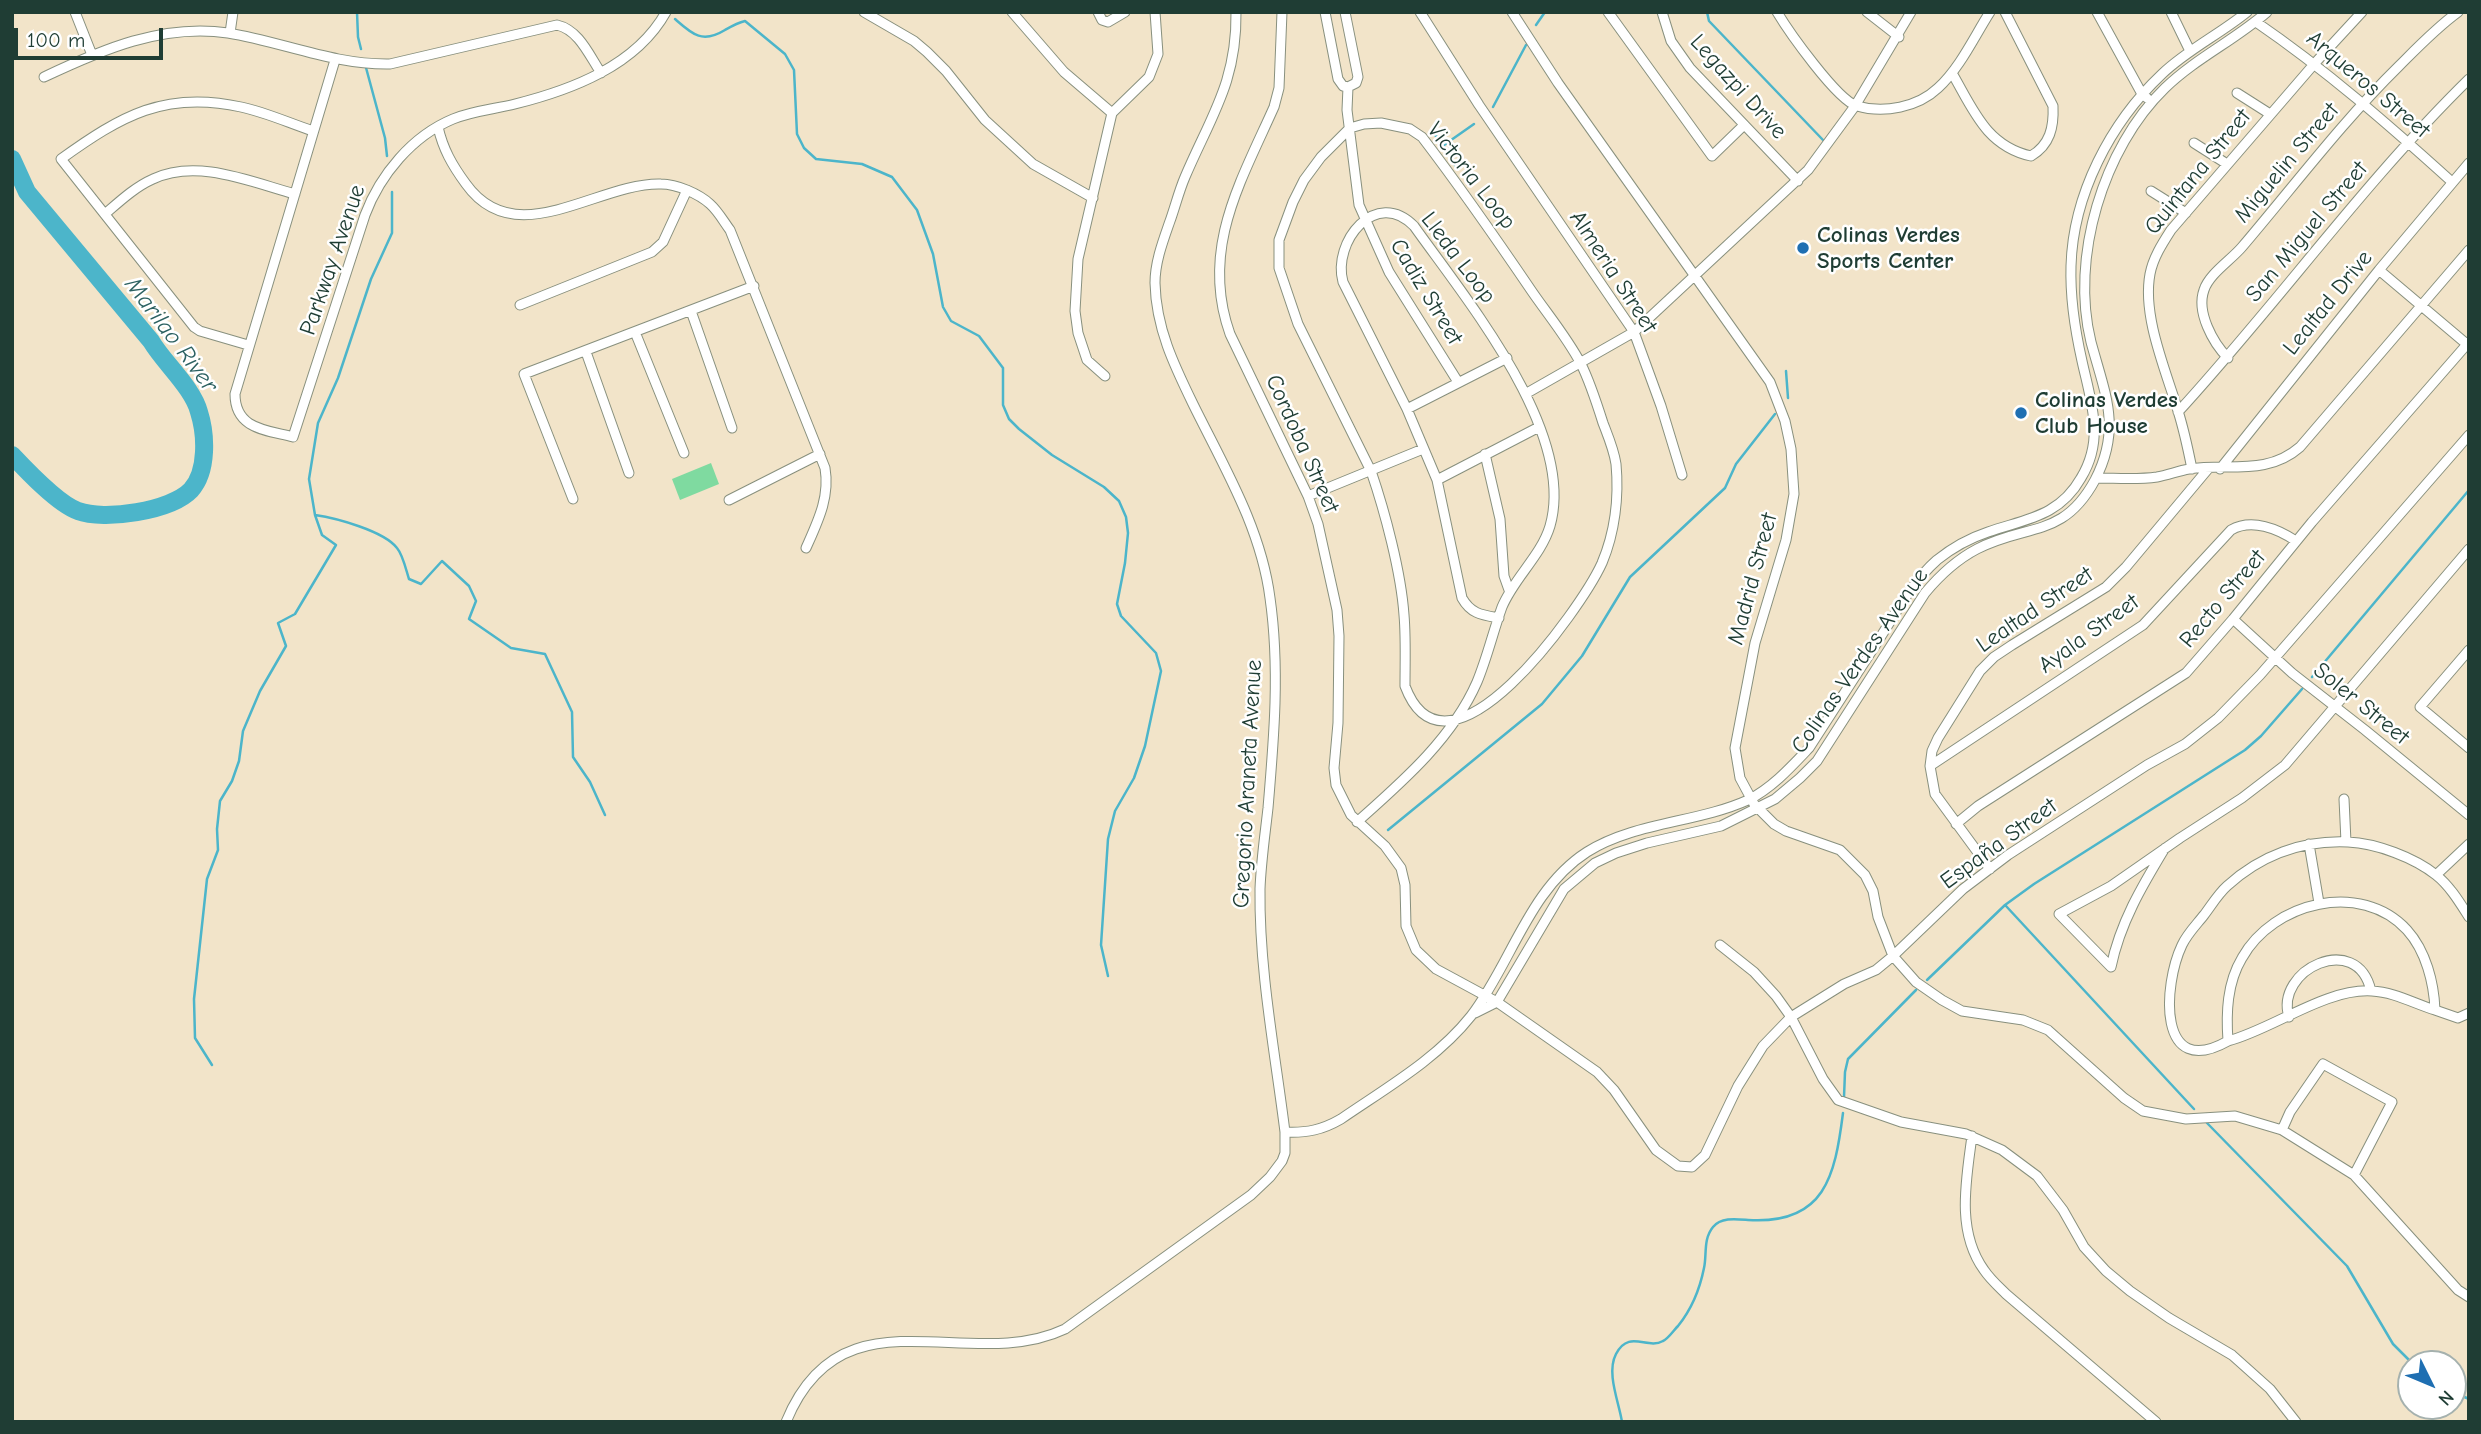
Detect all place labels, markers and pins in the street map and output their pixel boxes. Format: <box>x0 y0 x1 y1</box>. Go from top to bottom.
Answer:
place label: Colinas Verdes Sports Center <box>1817 221 1960 275</box>
marker: Colinas Verdes Sports Center <box>1795 240 1811 256</box>
place label: Colinas Verdes Club House <box>2035 386 2178 440</box>
marker: Colinas Verdes Club House <box>2013 405 2029 421</box>

